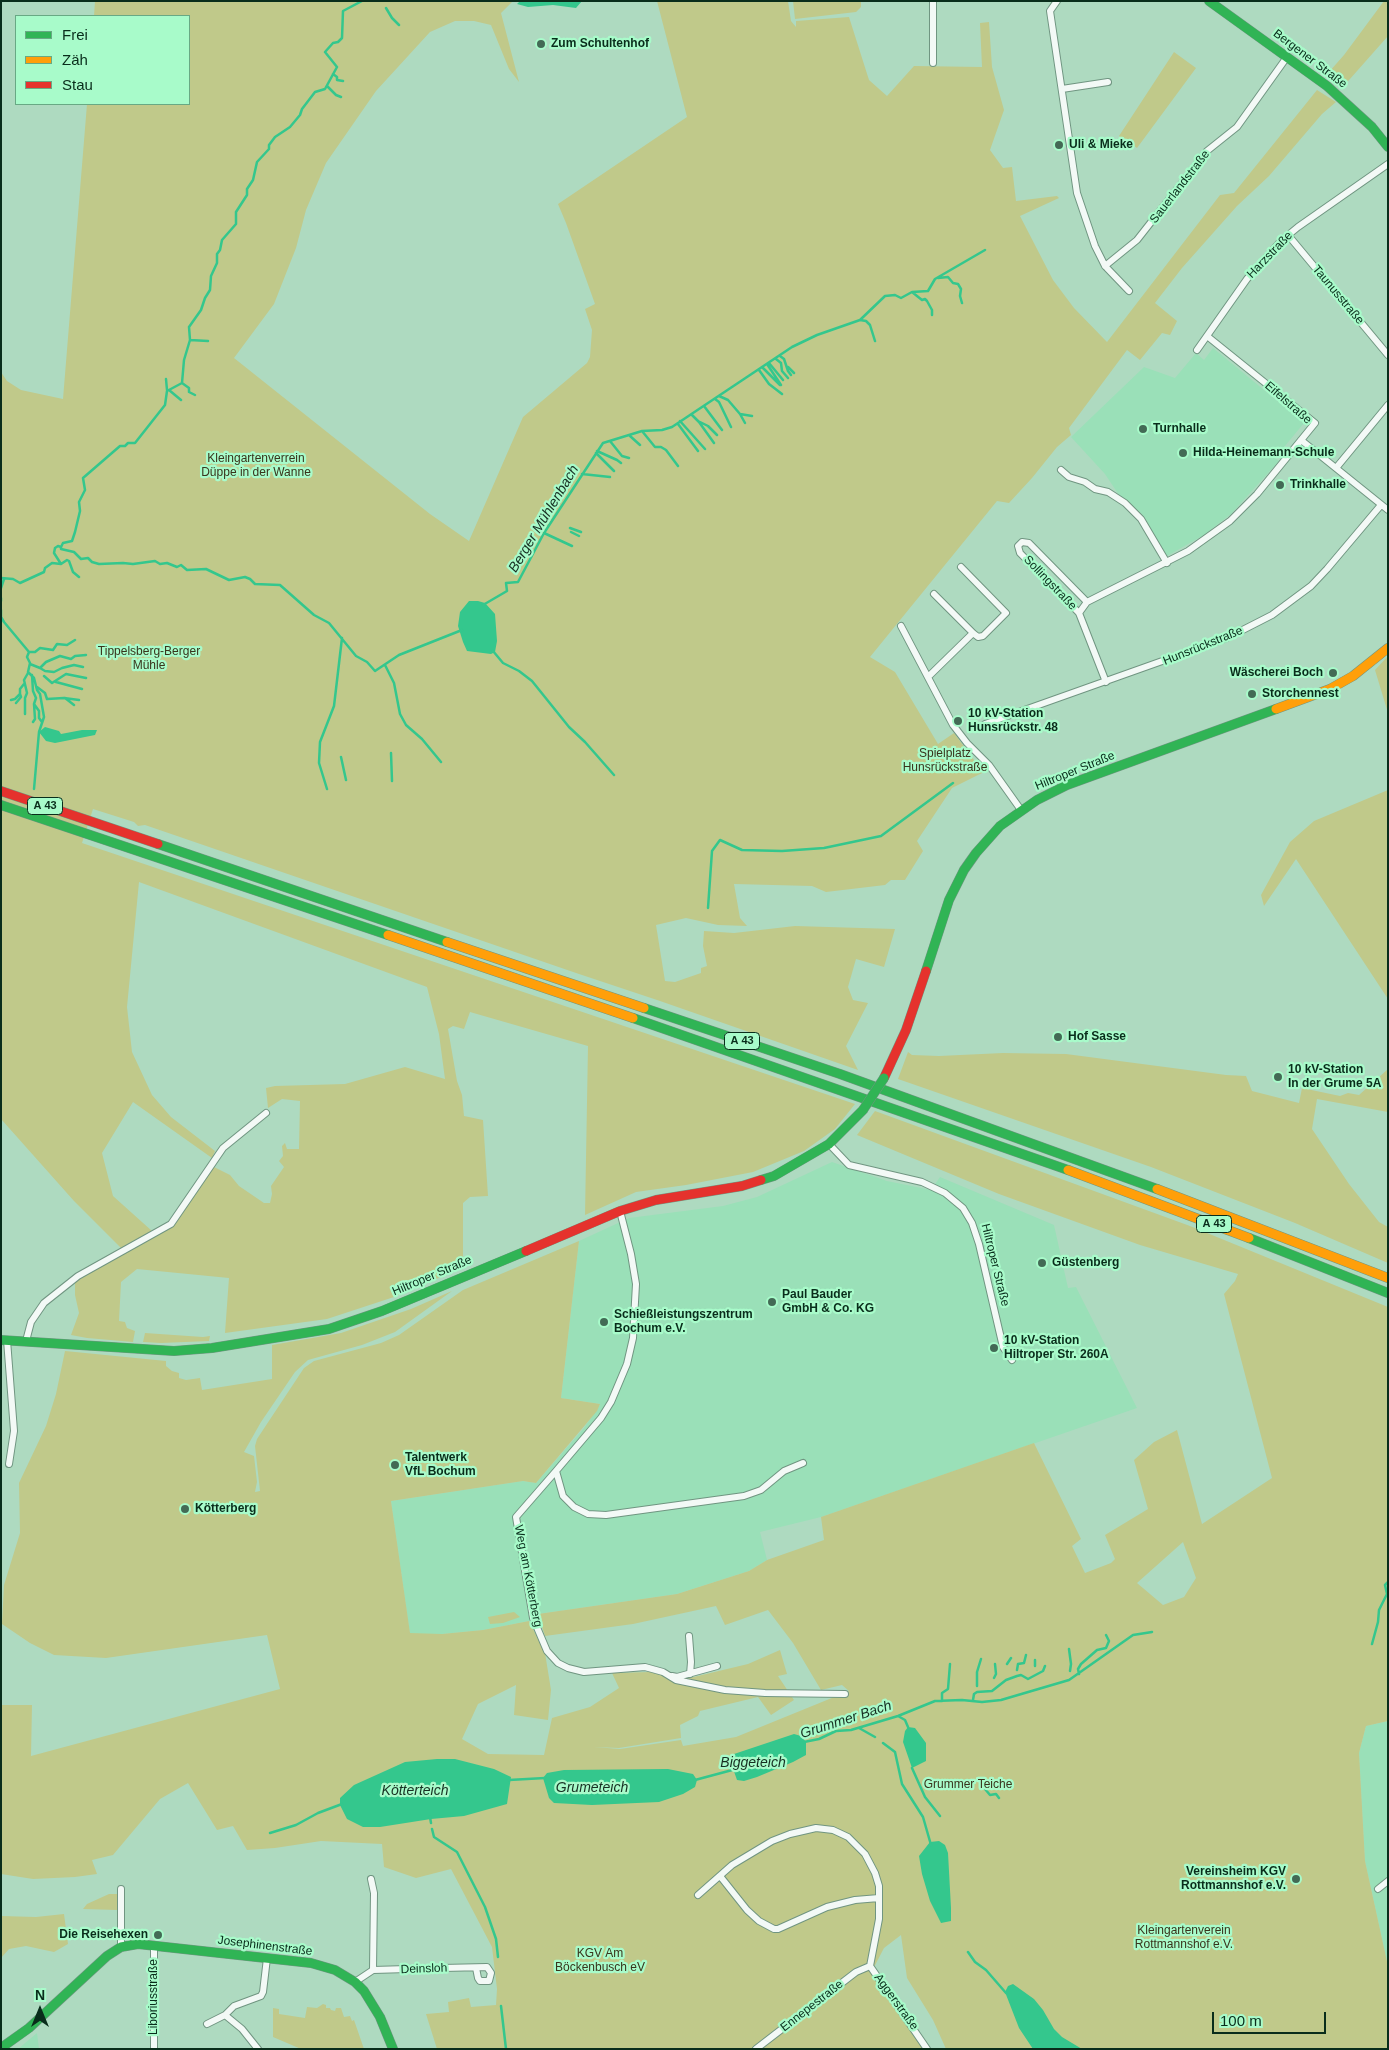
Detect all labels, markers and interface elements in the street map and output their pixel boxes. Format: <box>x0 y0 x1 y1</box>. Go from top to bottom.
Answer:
legend <box>15 15 190 105</box>
text: Frei <box>62 26 88 43</box>
street label: Bergener Straße <box>1270 27 1350 91</box>
place label: Zum Schultenhof <box>551 37 649 51</box>
marker: Zum Schultenhof <box>535 38 547 50</box>
text: Zäh <box>62 51 88 68</box>
text: Stau <box>62 76 93 93</box>
place label: Uli & Mieke <box>1069 138 1133 152</box>
marker: Uli & Mieke <box>1053 139 1065 151</box>
street label: Sauerlandstraße <box>1147 148 1213 226</box>
street label: Harzstraße <box>1244 229 1296 281</box>
street label: Taunusstraße <box>1309 263 1367 327</box>
street label: Eifelstraße <box>1262 379 1314 427</box>
place label: Turnhalle <box>1153 422 1206 436</box>
marker: Turnhalle <box>1137 423 1149 435</box>
place label: Hilda-Heinemann-Schule <box>1193 446 1334 460</box>
marker: Hilda-Heinemann-Schule <box>1177 447 1189 459</box>
park label: Kleingartenverrein Düppe in der Wanne <box>201 452 311 480</box>
water label: Berger Mühlenbach <box>505 462 583 576</box>
place label: Trinkhalle <box>1290 478 1346 492</box>
marker: Trinkhalle <box>1274 479 1286 491</box>
street label: Sollingstraße <box>1020 553 1080 613</box>
street label: Hunsrückstraße <box>1161 623 1245 669</box>
park label: Tippelsberg-Berger Mühle <box>98 645 200 673</box>
place label: Wäscherei Boch <box>1230 666 1323 680</box>
marker: Wäscherei Boch <box>1327 667 1339 679</box>
place label: Storchennest <box>1262 687 1339 701</box>
marker: Storchennest <box>1246 688 1258 700</box>
place label: 10 kV-Station Hunsrückstr. 48 <box>968 707 1058 735</box>
marker: 10 kV-Station Hunsrückstr. 48 <box>952 715 964 727</box>
park label: Spielplatz Hunsrückstraße <box>903 747 987 775</box>
street label: Hiltroper Straße <box>1033 748 1117 794</box>
road number: A 43 <box>28 798 62 814</box>
place label: Hof Sasse <box>1068 1030 1126 1044</box>
marker: Hof Sasse <box>1052 1031 1064 1043</box>
road number: A 43 <box>724 1032 760 1050</box>
place label: 10 kV-Station In der Grume 5A <box>1288 1063 1381 1091</box>
marker: 10 kV-Station In der Grume 5A <box>1272 1071 1284 1083</box>
road number: A 43 <box>1196 1216 1232 1232</box>
street label: Hiltroper Straße <box>978 1222 1012 1308</box>
street label: Hiltroper Straße <box>390 1253 474 1299</box>
place label: Güstenberg <box>1052 1256 1119 1270</box>
marker: Güstenberg <box>1036 1257 1048 1269</box>
place label: Paul Bauder GmbH & Co. KG <box>782 1288 874 1316</box>
marker: Paul Bauder GmbH & Co. KG <box>766 1296 778 1308</box>
place label: Schießleistungszentrum Bochum e.V. <box>614 1308 753 1336</box>
marker: Schießleistungszentrum Bochum e.V. <box>598 1316 610 1328</box>
place label: 10 kV-Station Hiltroper Str. 260A <box>1004 1334 1109 1362</box>
marker: 10 kV-Station Hiltroper Str. 260A <box>988 1342 1000 1354</box>
place label: Talentwerk VfL Bochum <box>405 1451 476 1479</box>
marker: Talentwerk VfL Bochum <box>389 1459 401 1471</box>
place label: Kötterberg <box>195 1502 256 1516</box>
marker: Kötterberg <box>179 1503 191 1515</box>
street label: Weg am Kötterberg <box>511 1524 545 1628</box>
water label: Grummer Bach <box>798 1697 894 1743</box>
water label: Biggeteich <box>720 1755 786 1771</box>
park label: Grummer Teiche <box>924 1778 1012 1792</box>
water label: Grumeteich <box>556 1780 628 1796</box>
water label: Kötterteich <box>382 1783 448 1799</box>
place label: Vereinsheim KGV Rottmannshof e.V. <box>1181 1865 1286 1893</box>
marker: Vereinsheim KGV Rottmannshof e.V. <box>1290 1873 1302 1885</box>
park label: Kleingartenverein Rottmannshof e.V. <box>1135 1924 1233 1952</box>
place label: Die Reisehexen <box>59 1928 148 1942</box>
marker: Die Reisehexen <box>152 1929 164 1941</box>
street label: Josephinenstraße <box>217 1933 313 1959</box>
park label: KGV Am Böckenbusch eV <box>555 1947 645 1975</box>
street label: Liboriusstraße <box>147 1959 161 2035</box>
street label: Deinsloh <box>400 1961 448 1977</box>
street label: Aggerstraße <box>871 1971 921 2033</box>
street label: Ennepestraße <box>778 1977 846 2035</box>
north arrow <box>15 1985 65 2035</box>
text: N <box>35 1987 45 2003</box>
scale bar <box>1214 2002 1328 2034</box>
text: 100 m <box>1220 2012 1262 2029</box>

